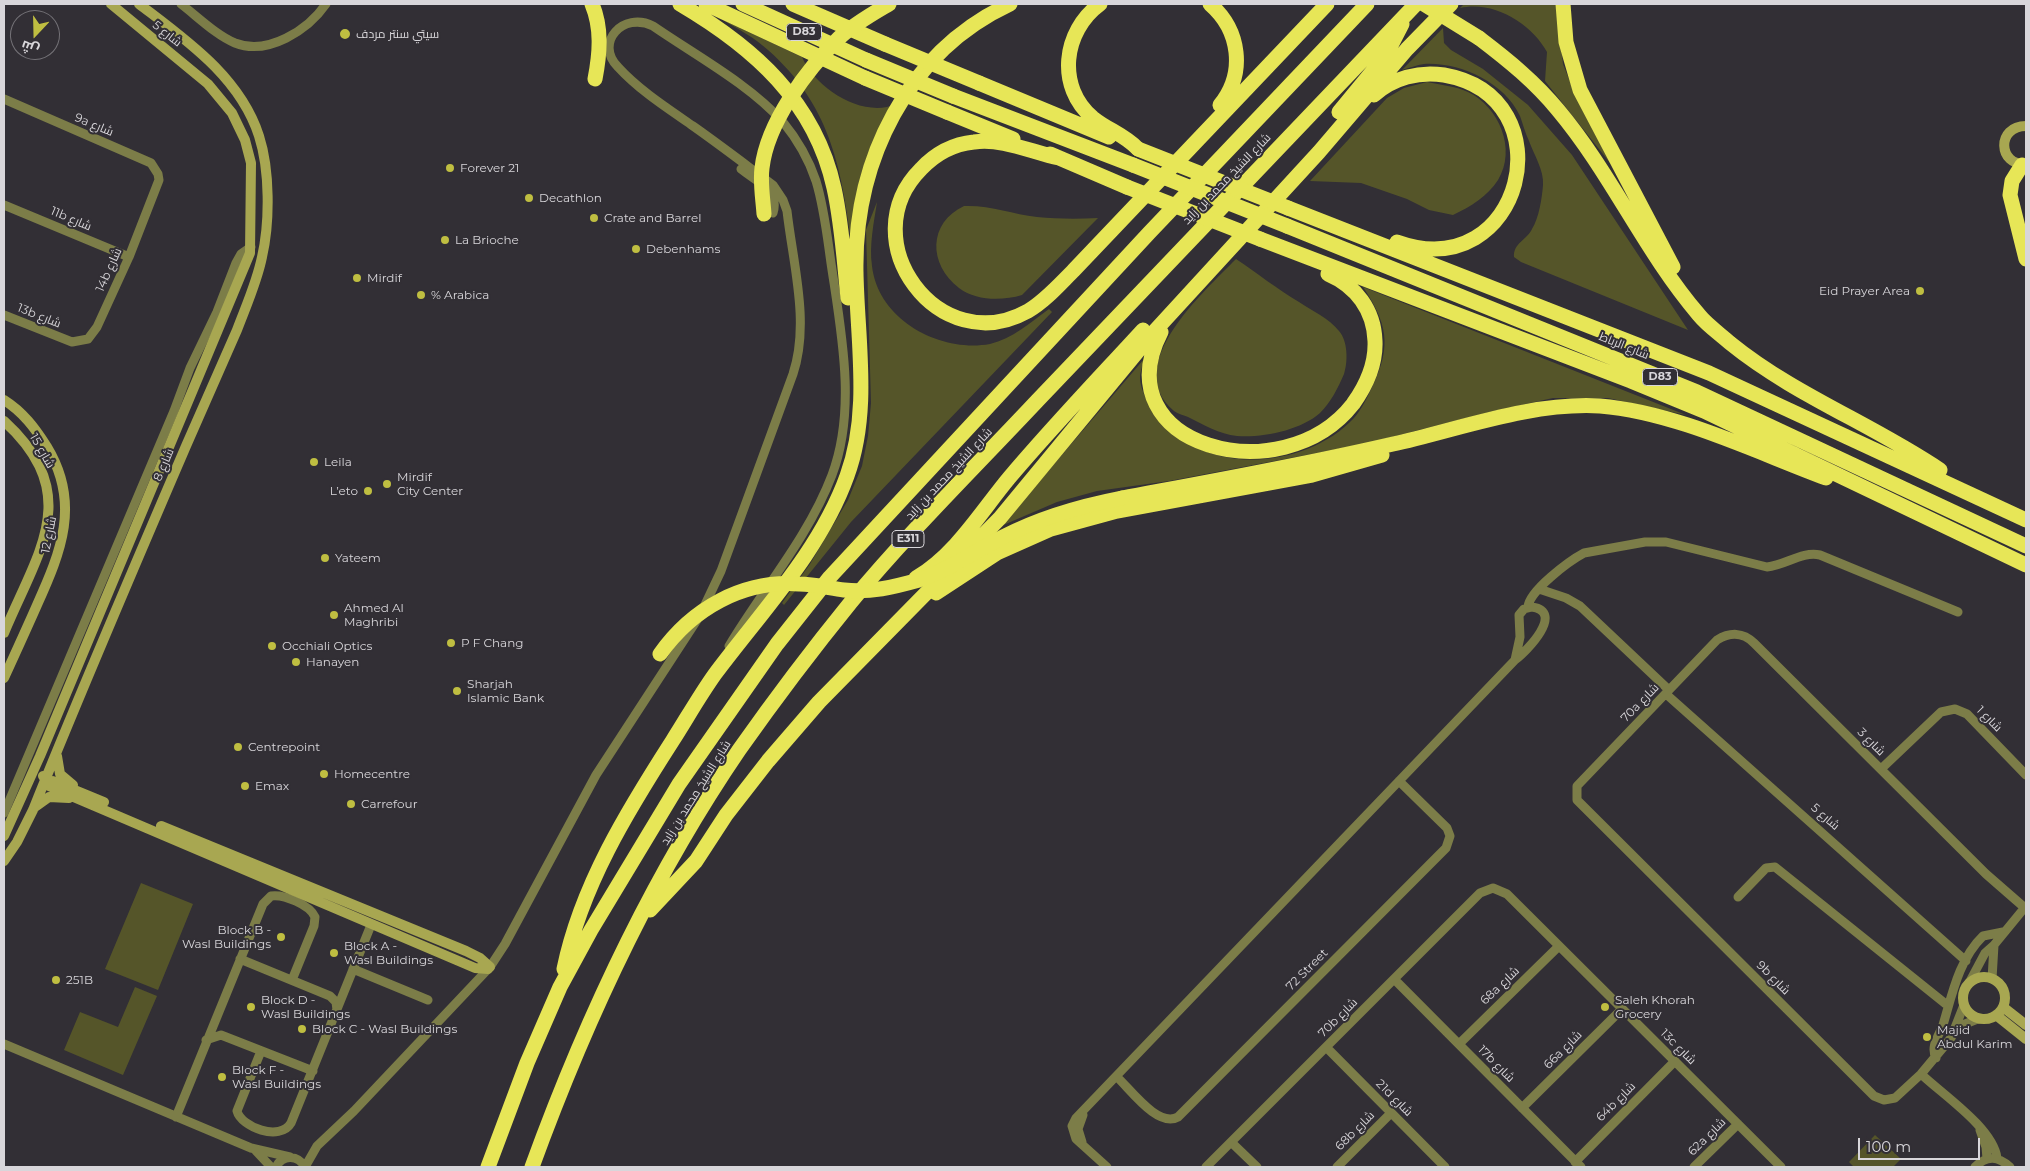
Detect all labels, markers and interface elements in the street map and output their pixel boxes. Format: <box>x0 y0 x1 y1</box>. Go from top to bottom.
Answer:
north arrow <box>10 10 60 60</box>
street label: شارع 5 <box>149 18 185 50</box>
road number: D83 <box>786 24 822 41</box>
marker: سيتي سنتر مردف <box>338 27 352 41</box>
place label: سيتي سنتر مردف <box>356 27 439 41</box>
text: ش <box>18 36 42 60</box>
street label: 9a شارع <box>72 110 116 140</box>
street label: شارع الشيخ محمد بن زايد <box>1180 131 1274 227</box>
place label: Forever 21 <box>460 161 519 175</box>
marker: Forever 21 <box>444 162 456 174</box>
place label: Decathlon <box>539 191 602 205</box>
marker: Decathlon <box>523 192 535 204</box>
street label: 11b شارع <box>48 204 94 234</box>
place label: Crate and Barrel <box>604 211 701 225</box>
marker: Crate and Barrel <box>588 212 600 224</box>
place label: La Brioche <box>455 233 519 247</box>
marker: La Brioche <box>439 234 451 246</box>
place label: Debenhams <box>646 242 720 256</box>
marker: Debenhams <box>630 243 642 255</box>
street label: 14b شارع <box>93 246 125 294</box>
place label: Mirdif <box>367 271 402 285</box>
marker: Mirdif <box>351 272 363 284</box>
place label: Eid Prayer Area <box>1819 284 1910 298</box>
marker: Eid Prayer Area <box>1914 285 1926 297</box>
place label: % Arabica <box>431 288 489 302</box>
marker: % Arabica <box>415 289 427 301</box>
street label: 13b شارع <box>15 301 63 331</box>
street label: شارع الرباط <box>1597 330 1651 362</box>
road number: D83 <box>1642 368 1678 386</box>
street label: شارع الشيخ محمد بن زايد <box>903 425 995 523</box>
street label: شارع 15 <box>26 431 58 471</box>
street label: شارع 8 <box>151 447 177 483</box>
place label: Leila <box>324 455 352 469</box>
marker: Leila <box>308 456 320 468</box>
place label: Mirdif City Center <box>397 470 463 498</box>
marker: Mirdif City Center <box>381 478 393 490</box>
place label: L’eto <box>330 484 358 498</box>
marker: L’eto <box>362 485 374 497</box>
street label: شارع 12 <box>38 515 60 555</box>
road number: E311 <box>892 530 924 548</box>
place label: Yateem <box>335 551 381 565</box>
marker: Yateem <box>319 552 331 564</box>
place label: Ahmed Al Maghribi <box>344 601 404 629</box>
marker: Ahmed Al Maghribi <box>328 609 340 621</box>
place label: P F Chang <box>461 636 524 650</box>
marker: P F Chang <box>445 637 457 649</box>
place label: Occhiali Optics <box>282 639 372 653</box>
marker: Occhiali Optics <box>266 640 278 652</box>
place label: Hanayen <box>306 655 359 669</box>
marker: Hanayen <box>290 656 302 668</box>
place label: Sharjah Islamic Bank <box>467 677 544 705</box>
street label: 70a شارع <box>1618 681 1662 725</box>
marker: Sharjah Islamic Bank <box>451 685 463 697</box>
street label: شارع 1 <box>1973 703 2005 735</box>
street label: شارع 3 <box>1854 725 1888 759</box>
street label: شارع الشيخ محمد بن زايد <box>658 738 734 848</box>
place label: Centrepoint <box>248 740 320 754</box>
marker: Centrepoint <box>232 741 244 753</box>
place label: Homecentre <box>334 767 410 781</box>
marker: Homecentre <box>318 768 330 780</box>
place label: Emax <box>255 779 289 793</box>
marker: Emax <box>239 780 251 792</box>
place label: Carrefour <box>361 797 417 811</box>
marker: Carrefour <box>345 798 357 810</box>
street label: شارع 5 <box>1808 801 1842 833</box>
place label: Block B - Wasl Buildings <box>182 923 271 951</box>
marker: Block B - Wasl Buildings <box>275 931 287 943</box>
place label: Block A - Wasl Buildings <box>344 939 433 967</box>
street label: 72 Street <box>1283 946 1331 994</box>
marker: Block A - Wasl Buildings <box>328 947 340 959</box>
street label: 9b شارع <box>1753 958 1793 998</box>
street label: 68a شارع <box>1478 964 1522 1008</box>
place label: 251B <box>66 973 93 987</box>
marker: 251B <box>50 974 62 986</box>
place label: Block D - Wasl Buildings <box>261 993 350 1021</box>
place label: Saleh Khorah Grocery <box>1615 993 1695 1021</box>
street label: 70b شارع <box>1315 995 1361 1041</box>
marker: Block D - Wasl Buildings <box>245 1001 257 1013</box>
marker: Saleh Khorah Grocery <box>1599 1001 1611 1013</box>
place label: Block C - Wasl Buildings <box>312 1022 457 1036</box>
marker: Block C - Wasl Buildings <box>296 1023 308 1035</box>
place label: Majid Abdul Karim <box>1937 1023 2012 1051</box>
street label: 13c شارع <box>1657 1026 1699 1068</box>
street label: 66a شارع <box>1541 1028 1585 1072</box>
marker: Majid Abdul Karim <box>1921 1031 1933 1043</box>
street label: 17b شارع <box>1475 1043 1517 1085</box>
place label: Block F - Wasl Buildings <box>232 1063 321 1091</box>
marker: Block F - Wasl Buildings <box>216 1071 228 1083</box>
street label: 21d شارع <box>1373 1077 1415 1119</box>
street label: 64b شارع <box>1593 1079 1639 1125</box>
street label: 68b شارع <box>1332 1108 1378 1154</box>
street label: 62a شارع <box>1685 1115 1729 1159</box>
scale bar <box>1860 1128 1982 1160</box>
text: 100 m <box>1866 1137 1911 1156</box>

